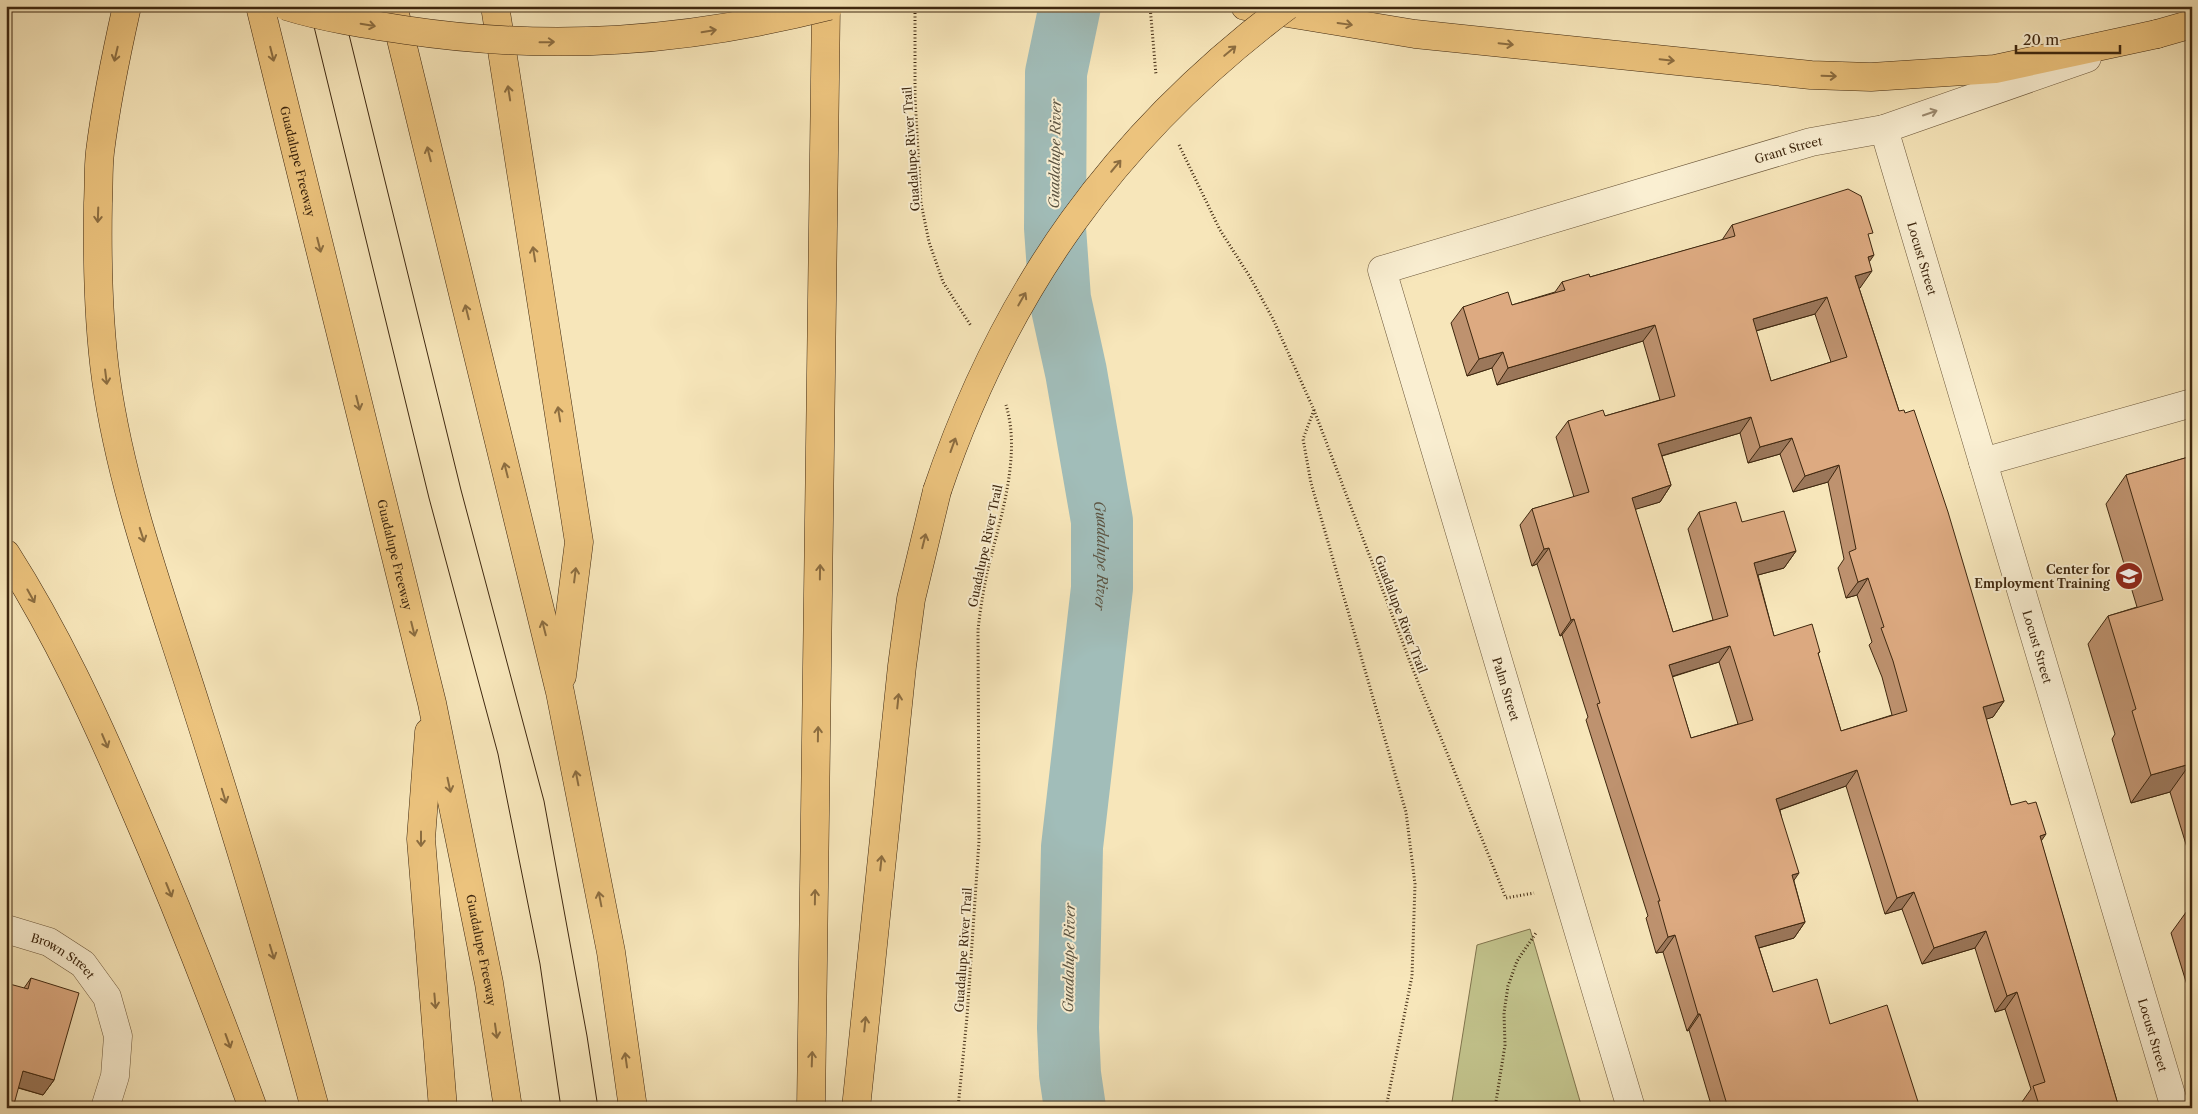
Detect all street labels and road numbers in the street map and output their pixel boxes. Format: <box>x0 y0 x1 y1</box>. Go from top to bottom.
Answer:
street label: Guadalupe River Trail <box>899 86 923 212</box>
street label: Guadalupe Freeway <box>277 104 319 219</box>
street label: Grant Street <box>1752 133 1824 166</box>
street label: Locust Street <box>1904 220 1941 298</box>
street label: Guadalupe River Trail <box>965 483 1005 609</box>
street label: Guadalupe Freeway <box>374 498 416 612</box>
street label: Guadalupe River Trail <box>1372 553 1431 675</box>
street label: Locust Street <box>2020 608 2056 686</box>
street label: Palm Street <box>1489 655 1523 723</box>
street label: Guadalupe River Trail <box>951 887 975 1013</box>
street label: Guadalupe Freeway <box>464 893 500 1007</box>
street label: Brown Street <box>29 929 99 982</box>
street label: Locust Street <box>2135 996 2171 1074</box>

